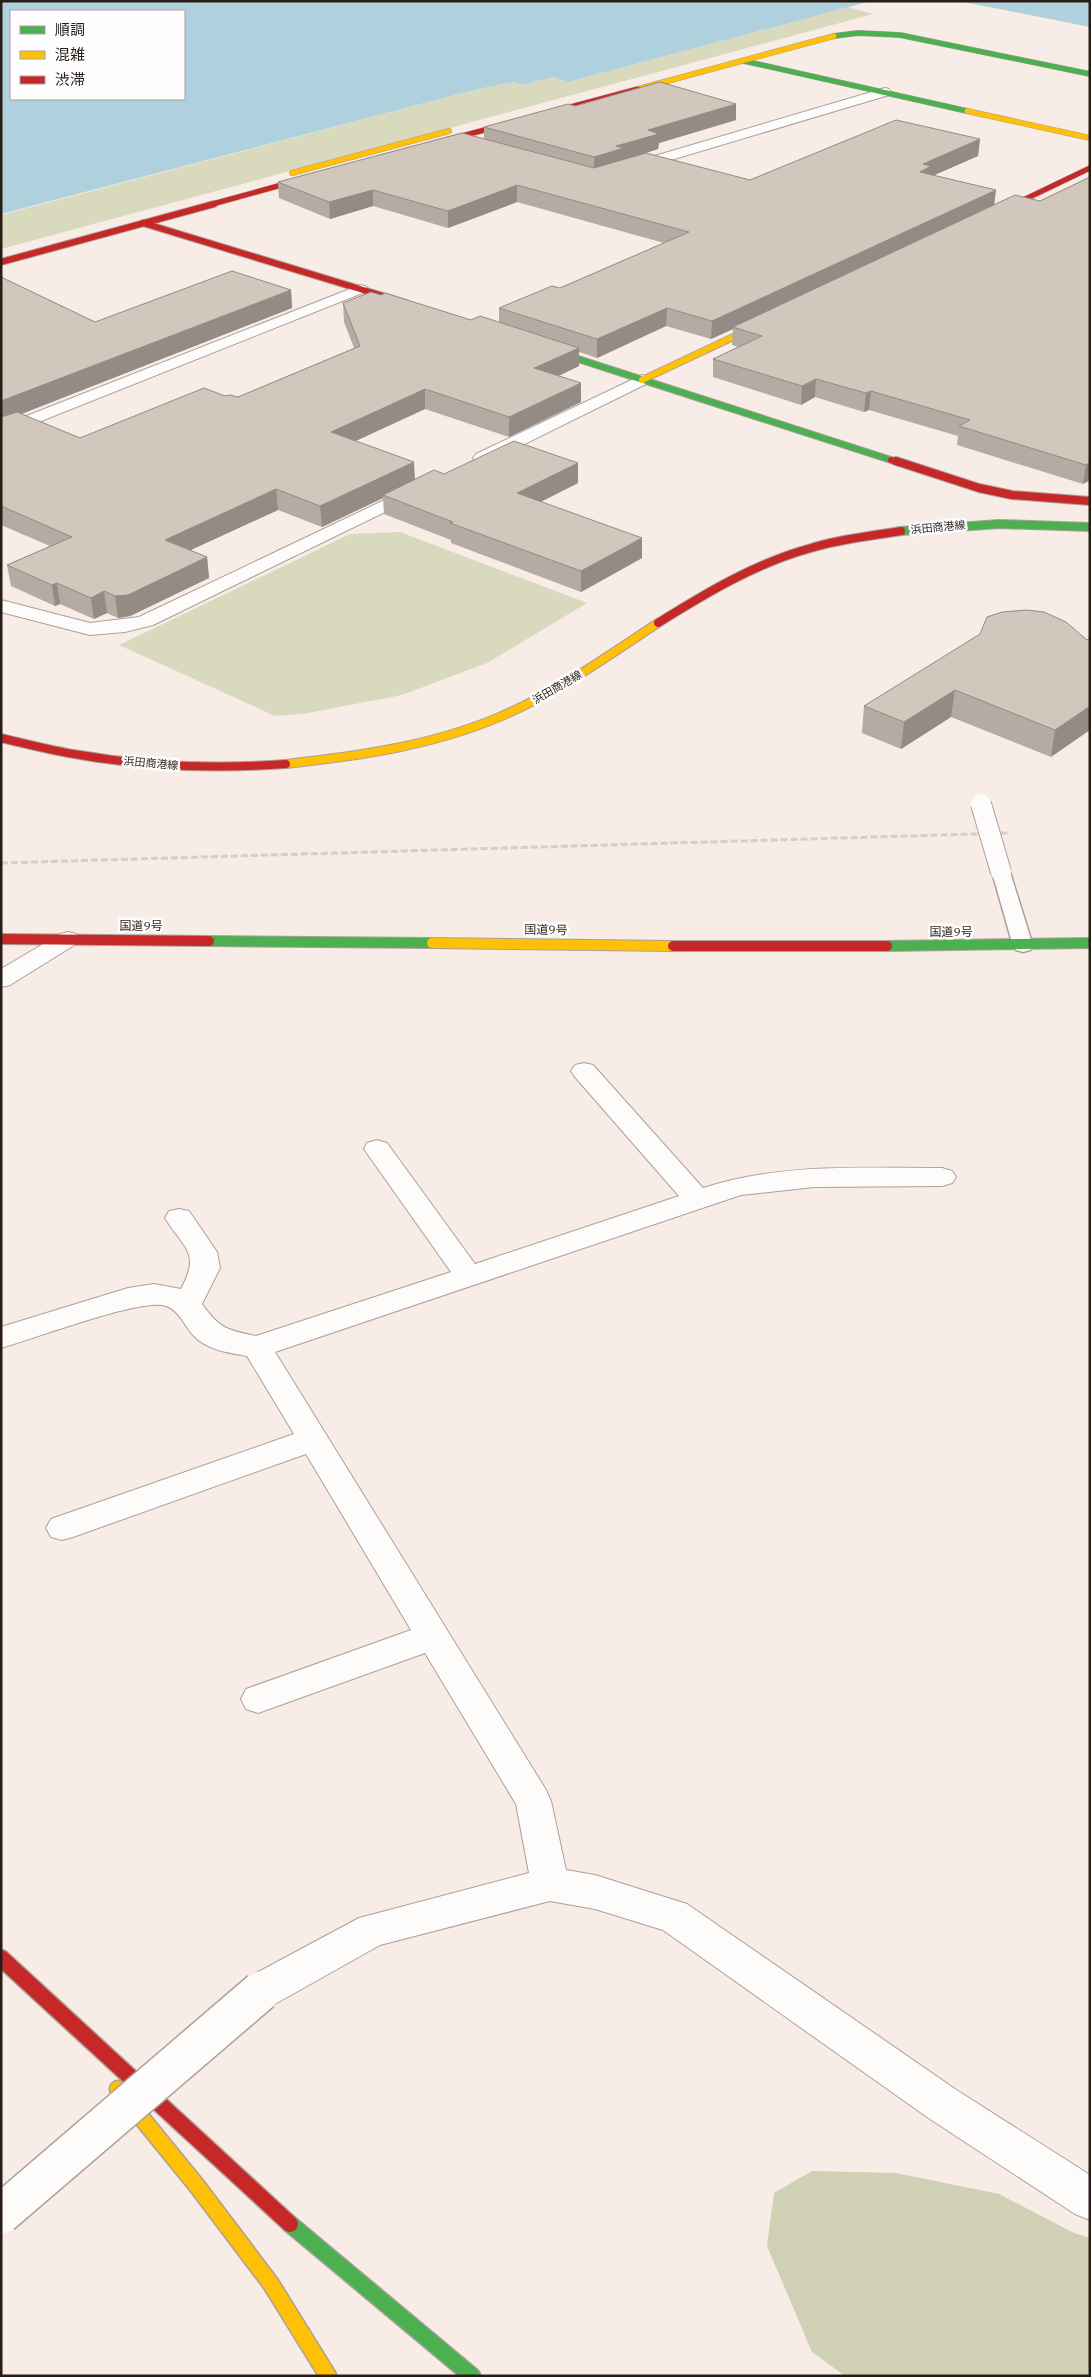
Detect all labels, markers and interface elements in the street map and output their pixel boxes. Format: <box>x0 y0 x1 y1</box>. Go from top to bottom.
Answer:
legend <box>10 10 185 100</box>
text: 順調 <box>55 20 85 39</box>
text: 混雑 <box>55 45 85 64</box>
text: 渋滞 <box>55 70 85 89</box>
street label: 浜田商港線 <box>910 518 966 536</box>
street label: 浜田商港線 <box>530 667 584 707</box>
street label: 浜田商港線 <box>123 754 179 772</box>
street label: 国道9号 <box>119 918 163 933</box>
street label: 国道9号 <box>524 922 568 937</box>
street label: 国道9号 <box>929 924 973 939</box>

